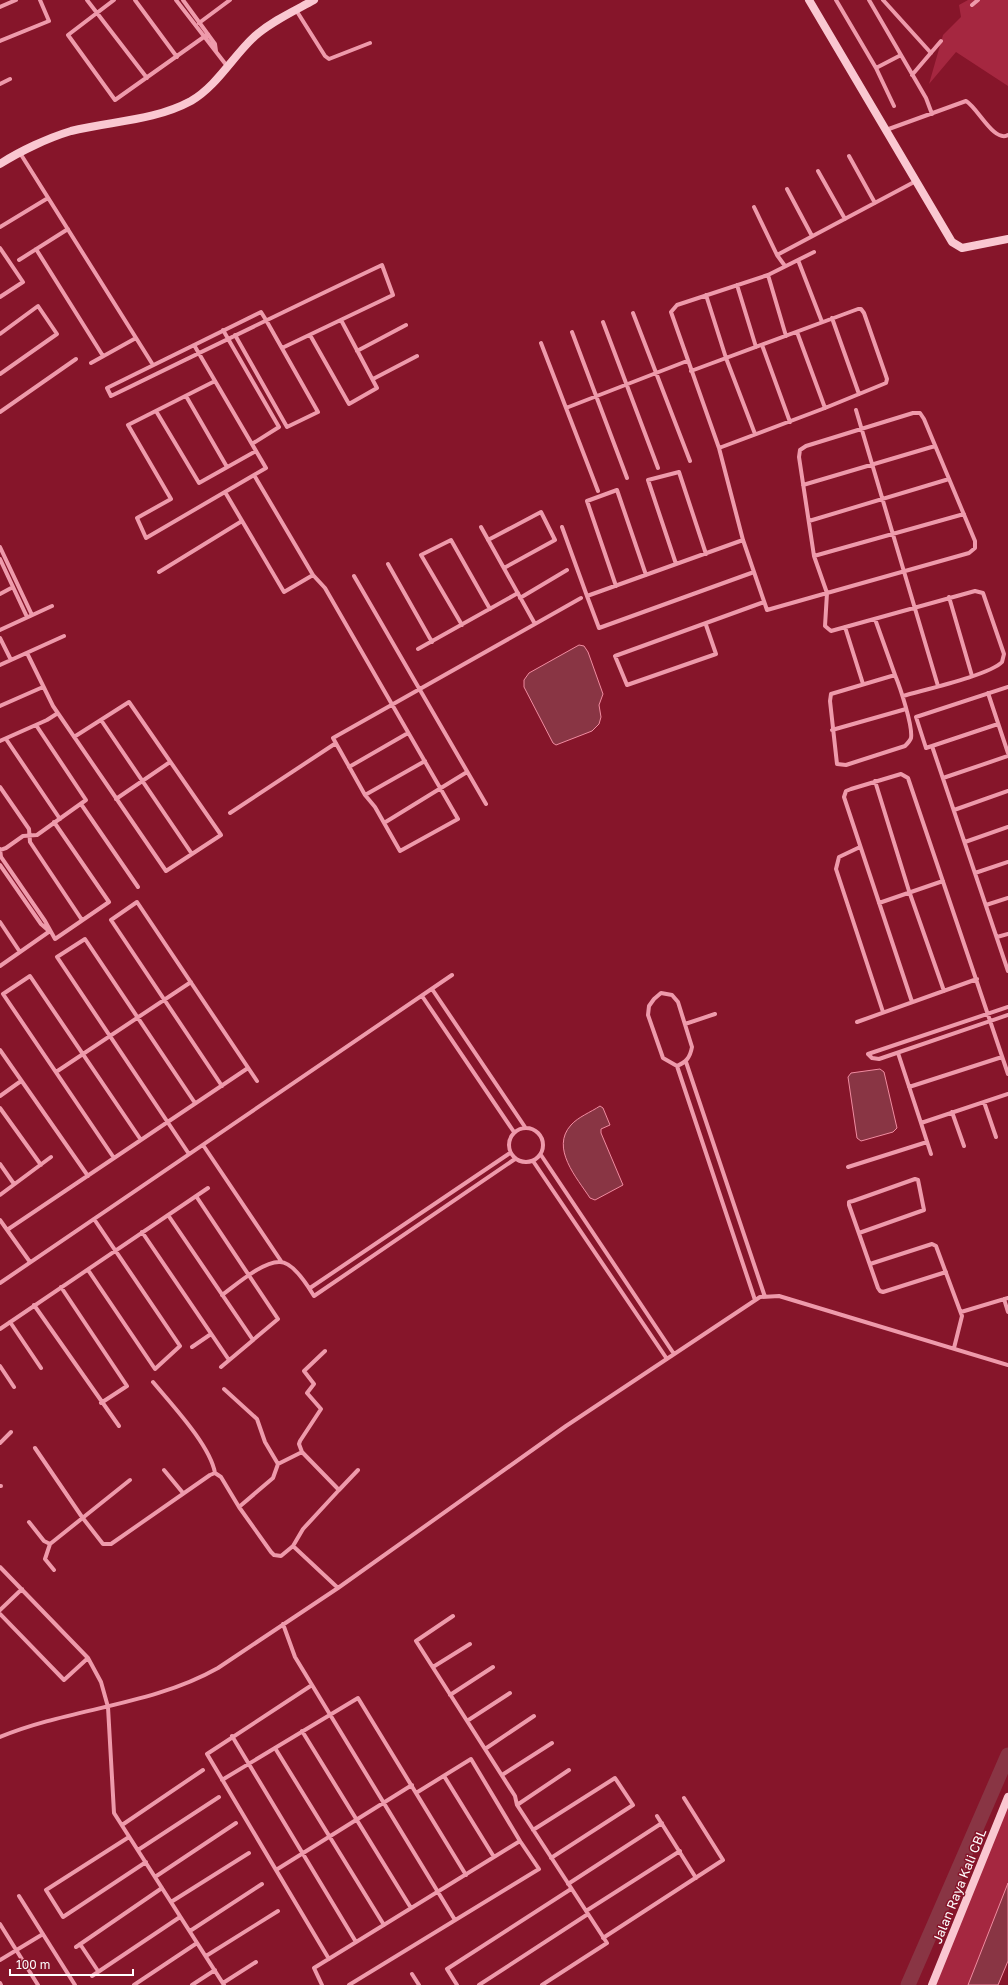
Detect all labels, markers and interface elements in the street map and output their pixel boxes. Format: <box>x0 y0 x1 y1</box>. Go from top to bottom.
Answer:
street label: Jalan Raya Kali CBL <box>929 1826 990 1946</box>
scale bar <box>10 1951 133 1977</box>
text: 100 m <box>16 1957 50 1972</box>

